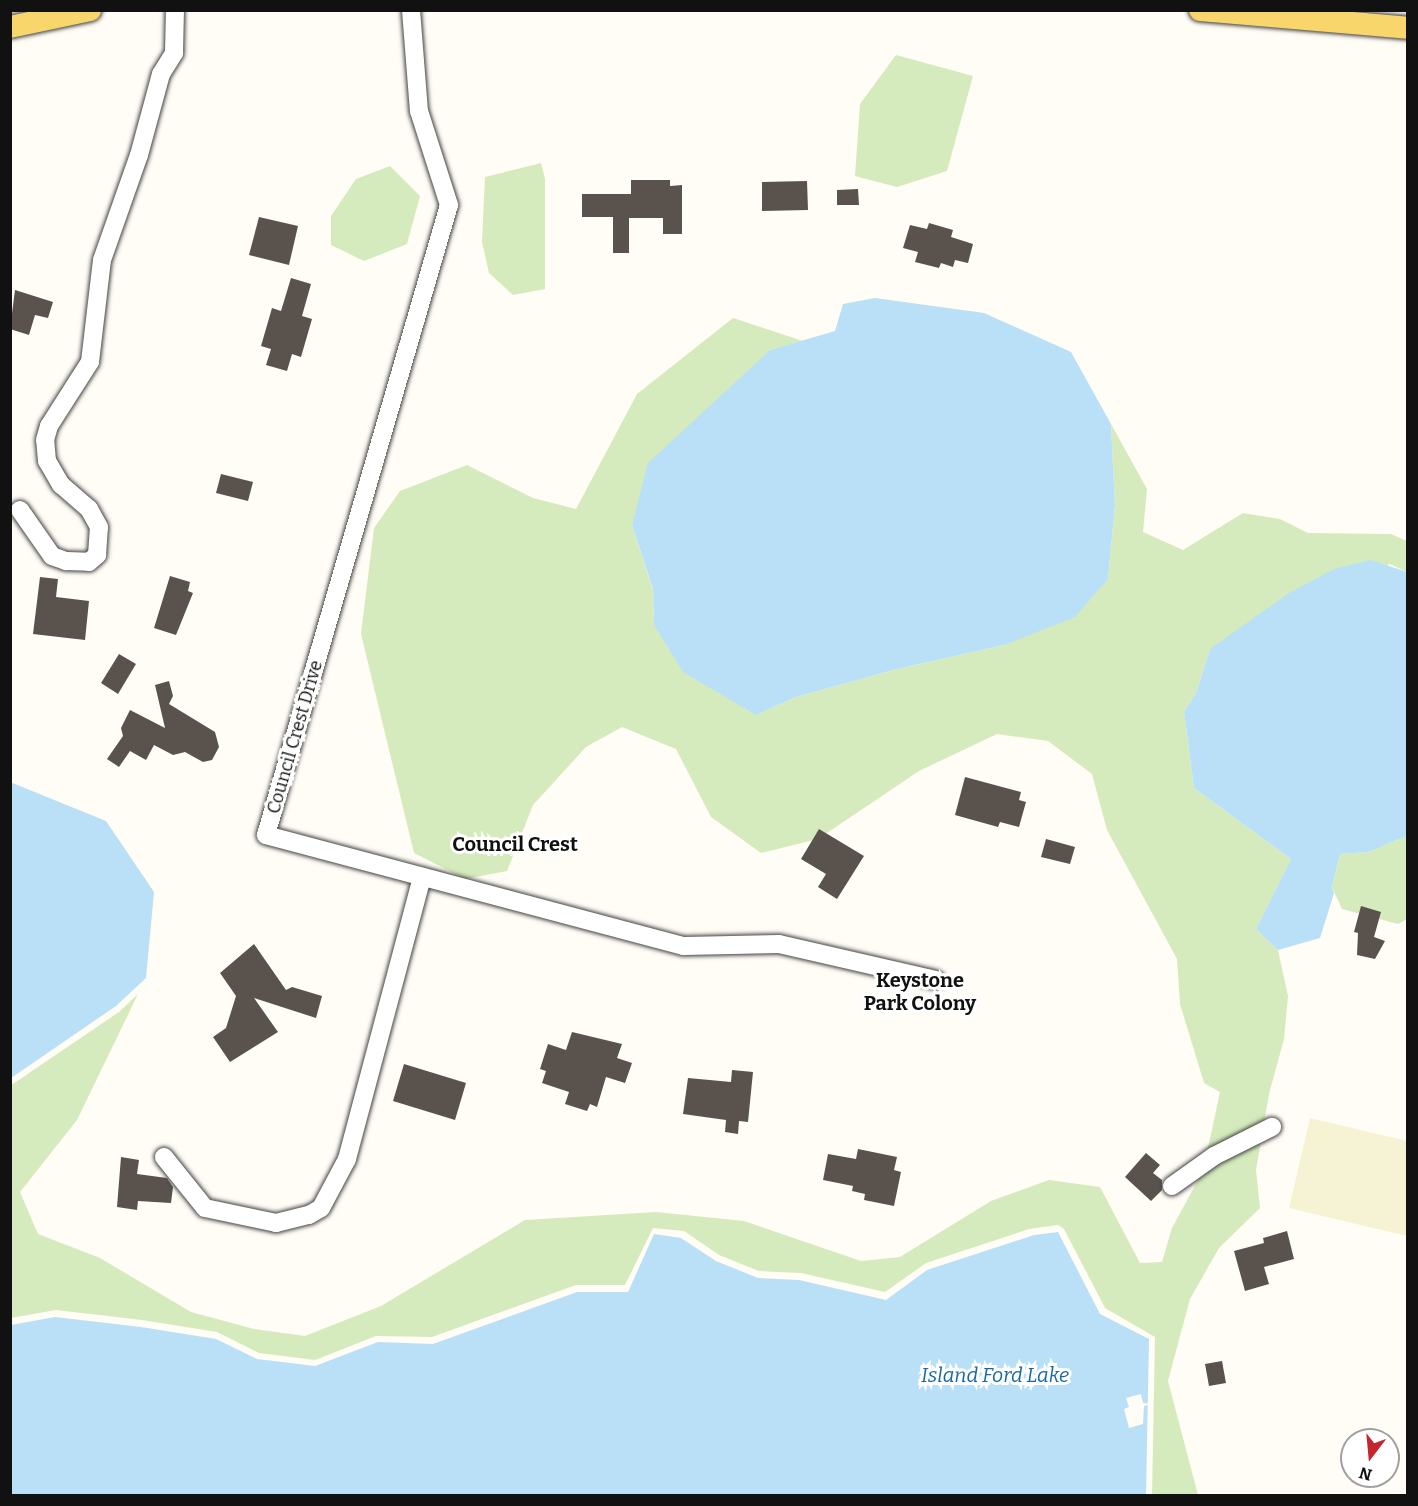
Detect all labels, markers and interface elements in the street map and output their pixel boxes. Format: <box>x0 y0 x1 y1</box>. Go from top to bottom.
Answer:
street label: Council Crest Drive <box>263 658 327 816</box>
district label: Council Crest <box>452 832 578 856</box>
district label: Keystone Park Colony <box>864 968 976 1015</box>
water label: Island Ford Lake <box>921 1363 1069 1387</box>
north arrow <box>1340 1428 1400 1488</box>
text: N <box>1357 1463 1374 1485</box>

